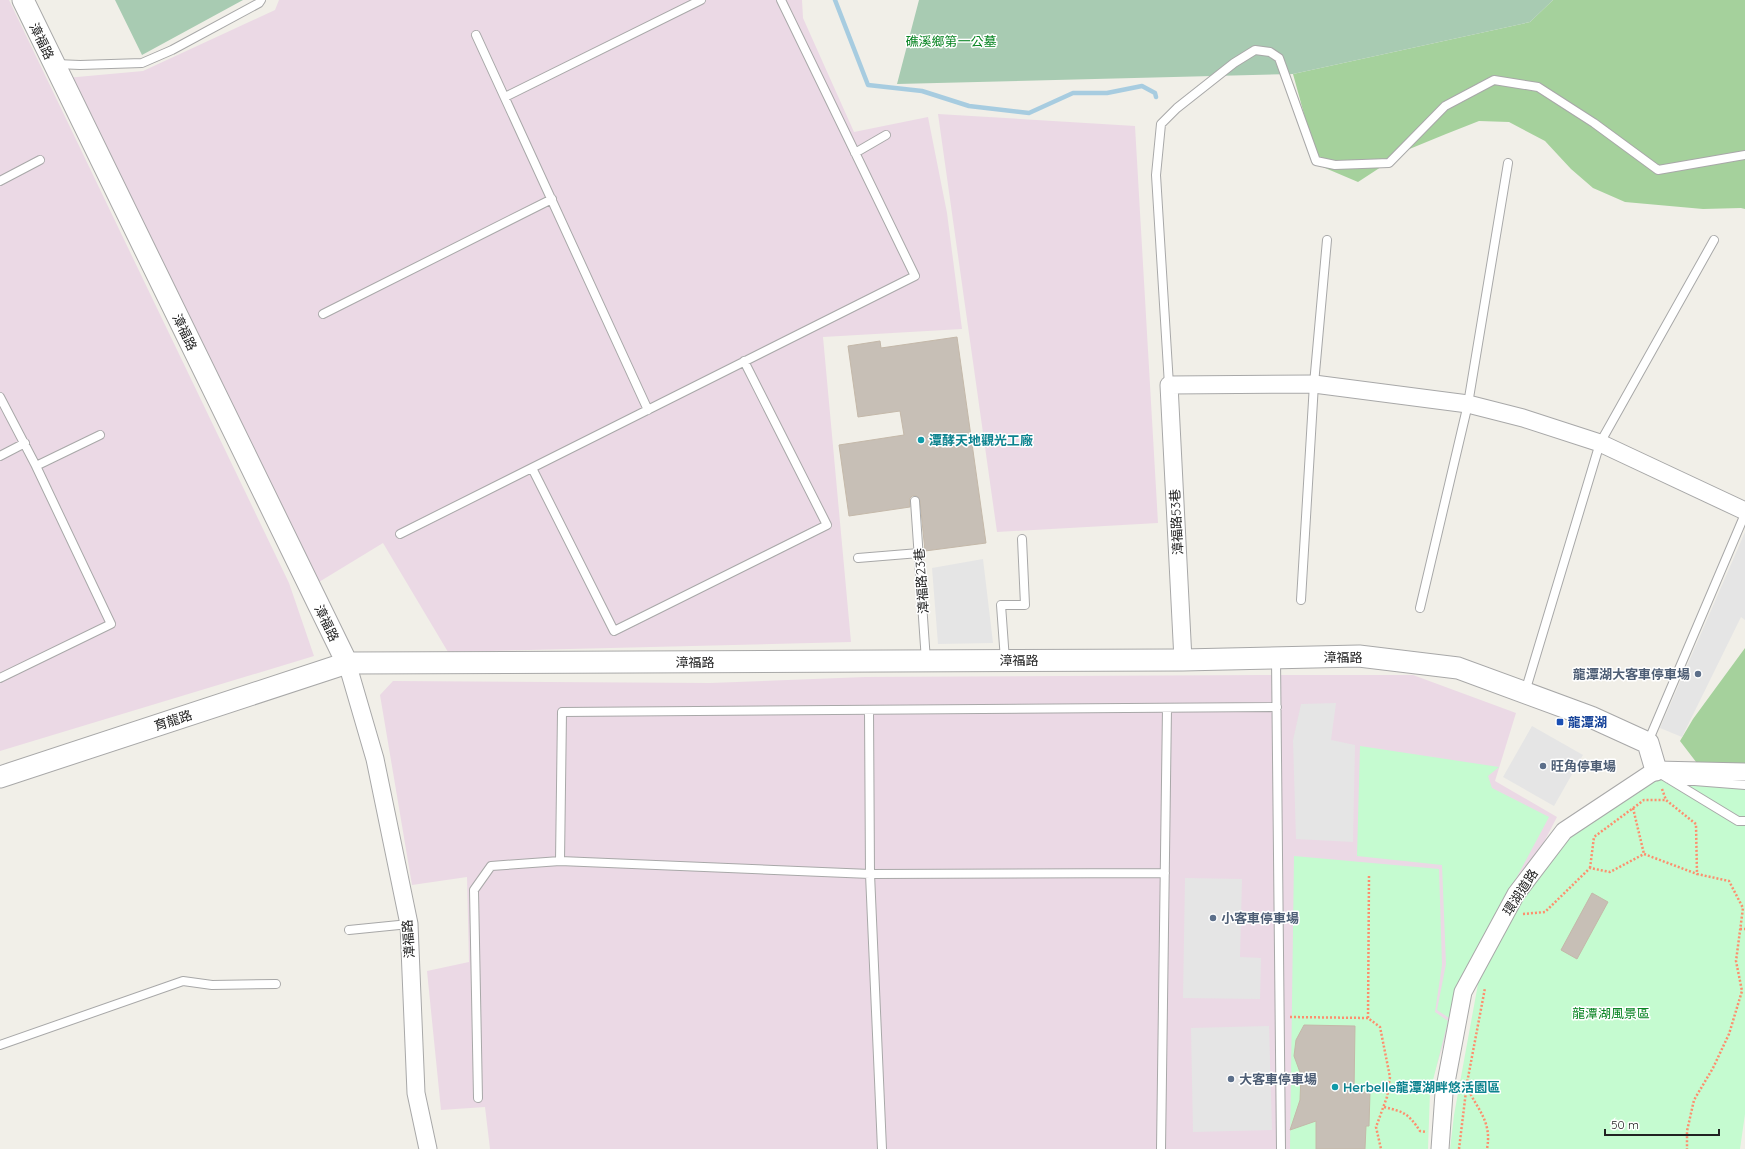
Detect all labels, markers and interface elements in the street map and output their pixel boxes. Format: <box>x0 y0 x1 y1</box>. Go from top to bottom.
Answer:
street label: 漳福路 <box>26 20 58 62</box>
park label: 礁溪鄉第一公墓 <box>905 33 997 49</box>
street label: 漳福路 <box>169 311 201 353</box>
place label: 潭酵天地觀光工廠 <box>929 432 1033 448</box>
marker: 潭酵天地觀光工廠 <box>916 435 926 445</box>
street label: 漳福路53巷 <box>1166 489 1186 555</box>
street label: 漳福路23巷 <box>911 548 931 614</box>
street label: 漳福路 <box>311 602 343 644</box>
street label: 漳福路 <box>1323 649 1363 665</box>
street label: 漳福路 <box>999 652 1039 668</box>
street label: 漳福路 <box>675 654 715 670</box>
place label: 龍潭湖大客車停車場 <box>1573 666 1690 682</box>
marker: 龍潭湖大客車停車場 <box>1693 669 1703 679</box>
street label: 育龍路 <box>152 706 194 734</box>
place label: 龍潭湖 <box>1568 714 1607 730</box>
marker: 龍潭湖 <box>1555 717 1565 727</box>
place label: 旺角停車場 <box>1551 758 1616 774</box>
marker: 旺角停車場 <box>1538 761 1548 771</box>
street label: 環湖道路 <box>1499 866 1541 918</box>
place label: 小客車停車場 <box>1221 910 1299 926</box>
marker: 小客車停車場 <box>1208 913 1218 923</box>
street label: 漳福路 <box>399 919 417 959</box>
park label: 龍潭湖風景區 <box>1572 1005 1650 1021</box>
place label: 大客車停車場 <box>1239 1071 1317 1087</box>
marker: 大客車停車場 <box>1226 1074 1236 1084</box>
place label: Herbelle龍潭湖畔悠活園區 <box>1343 1079 1500 1095</box>
marker: Herbelle龍潭湖畔悠活園區 <box>1330 1082 1340 1092</box>
scale bar <box>1605 1111 1719 1137</box>
text: 50 m <box>1611 1117 1639 1132</box>

